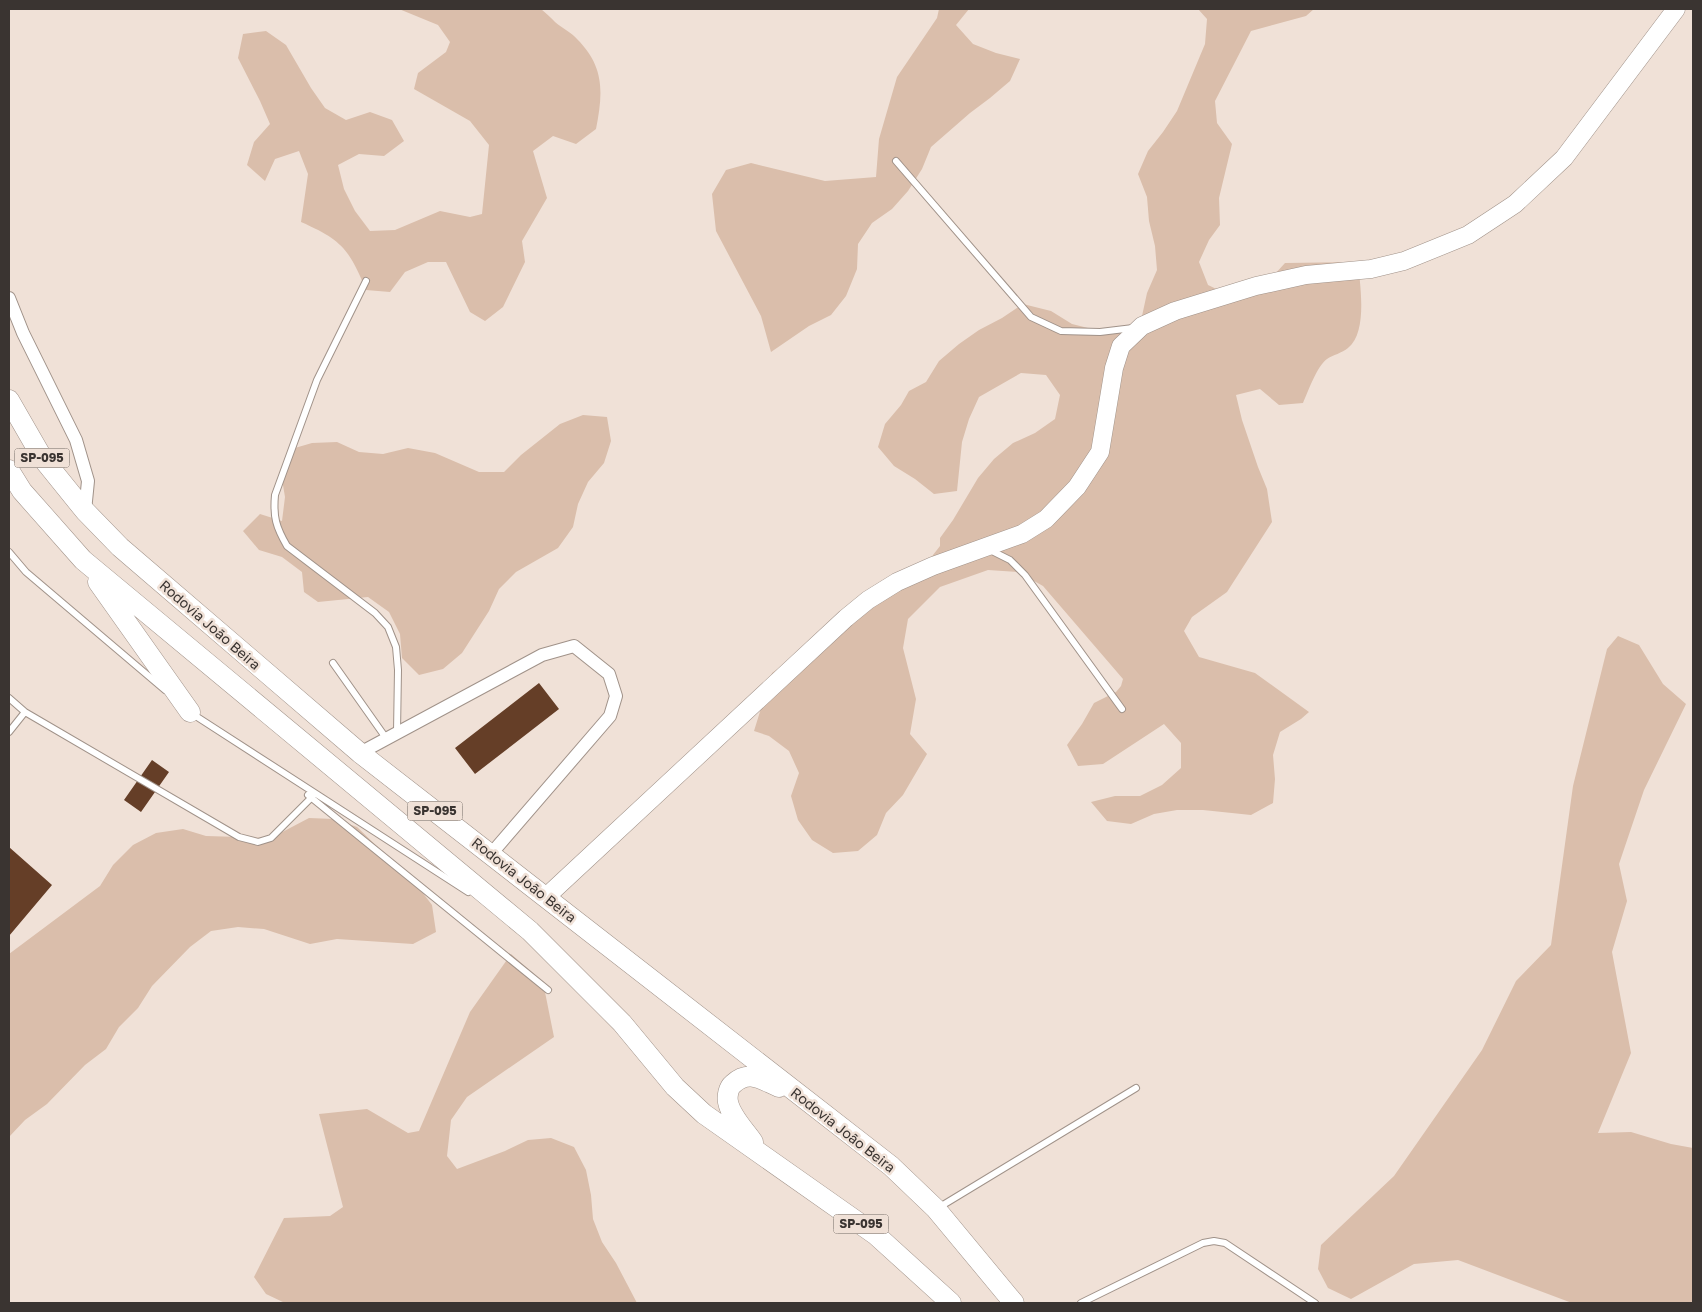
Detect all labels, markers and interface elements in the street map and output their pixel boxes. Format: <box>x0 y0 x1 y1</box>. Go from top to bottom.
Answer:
road number: SP-095 <box>15 448 70 468</box>
street label: Rodovia João Beira <box>156 576 264 673</box>
road number: SP-095 <box>408 801 462 820</box>
street label: Rodovia João Beira <box>469 834 580 926</box>
street label: Rodovia João Beira <box>788 1084 899 1176</box>
road number: SP-095 <box>834 1214 888 1234</box>

